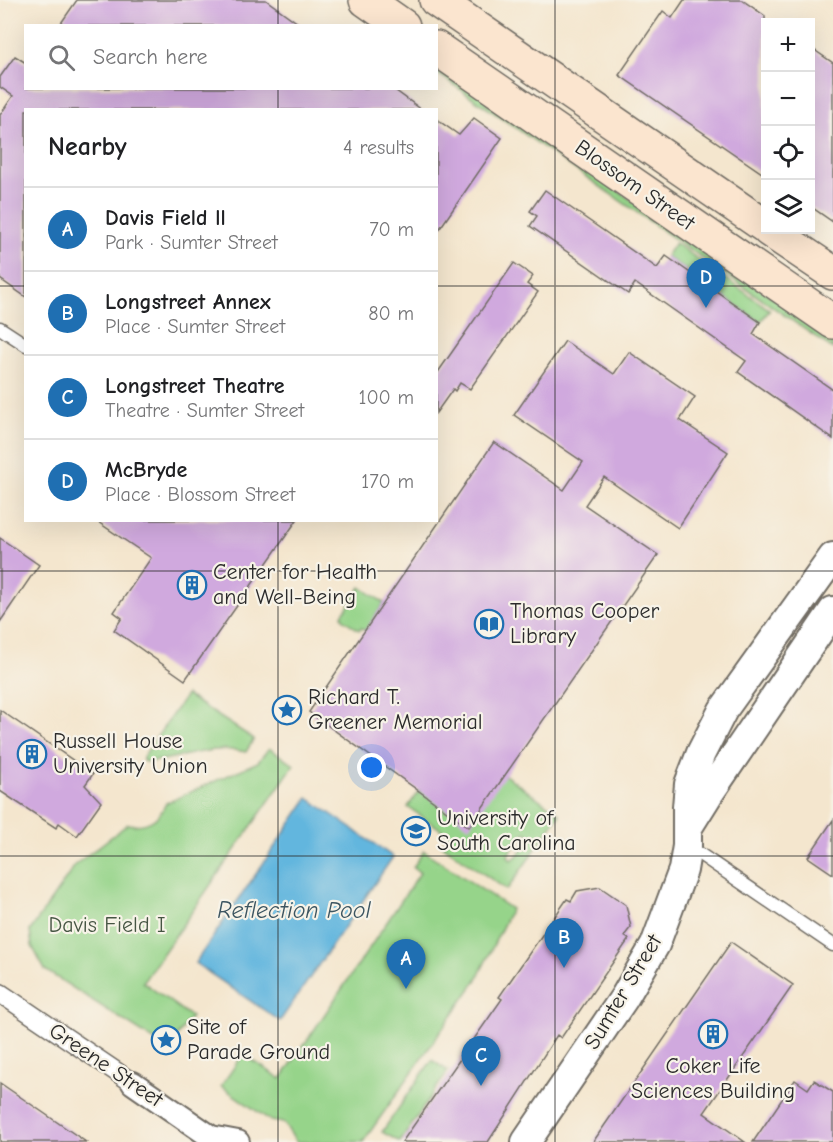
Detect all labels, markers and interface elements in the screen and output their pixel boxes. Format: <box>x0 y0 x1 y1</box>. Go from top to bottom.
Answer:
map controls <box>761 18 815 234</box>
button: + <box>761 18 815 72</box>
search box <box>24 24 438 90</box>
icon: search <box>45 41 78 74</box>
text: Search here <box>93 44 208 70</box>
button: − <box>761 72 815 126</box>
button: locate <box>761 126 815 180</box>
text: Nearby <box>48 132 127 162</box>
street label: Blossom Street <box>570 134 701 236</box>
text: 4 results <box>343 136 414 159</box>
button: layers <box>761 180 815 234</box>
text: Davis Field ll <box>105 205 226 231</box>
text: A <box>62 218 73 241</box>
text: 70 m <box>369 218 414 241</box>
text: Park · Sumter Street <box>105 231 278 254</box>
pin: D <box>686 258 726 308</box>
text: Longstreet Annex <box>105 289 271 315</box>
text: B <box>61 302 74 325</box>
text: 80 m <box>368 302 414 325</box>
text: Place · Sumter Street <box>105 315 285 338</box>
text: Longstreet Theatre <box>105 373 284 399</box>
text: C <box>61 386 74 409</box>
text: 100 m <box>359 386 414 409</box>
text: Theatre · Sumter Street <box>105 399 304 422</box>
text: McBryde <box>105 457 187 483</box>
text: D <box>61 470 74 493</box>
text: 170 m <box>361 470 414 493</box>
text: Place · Blossom Street <box>105 483 295 506</box>
place label: Center for Health and Well-Being <box>213 559 377 610</box>
building icon: Center for Health and Well-Being <box>176 569 208 601</box>
place label: Thomas Cooper Library <box>510 598 659 649</box>
library icon: Thomas Cooper Library <box>473 608 505 640</box>
place label: Richard T. Greener Memorial <box>308 684 483 735</box>
place icon: Richard T. Greener Memorial <box>271 694 303 726</box>
place label: Russell House University Union <box>53 728 208 779</box>
building icon: Russell House University Union <box>16 738 48 770</box>
your location <box>357 753 386 782</box>
place label: University of South Carolina <box>437 805 576 856</box>
school or university icon: University of South Carolina <box>400 815 432 847</box>
water label: Reflection Pool <box>217 896 371 924</box>
park label: Davis Field I <box>48 912 166 938</box>
pin: B <box>544 918 584 968</box>
street label: Sumter Street <box>579 929 668 1054</box>
pin: A <box>386 940 426 989</box>
place label: Site of Parade Ground <box>187 1014 330 1065</box>
street label: Greene Street <box>44 1017 168 1113</box>
building icon: Coker Life Sciences Building <box>697 1018 729 1050</box>
place icon: Site of Parade Ground <box>150 1024 182 1056</box>
pin: C <box>462 1036 500 1086</box>
place label: Coker Life Sciences Building <box>631 1053 795 1104</box>

